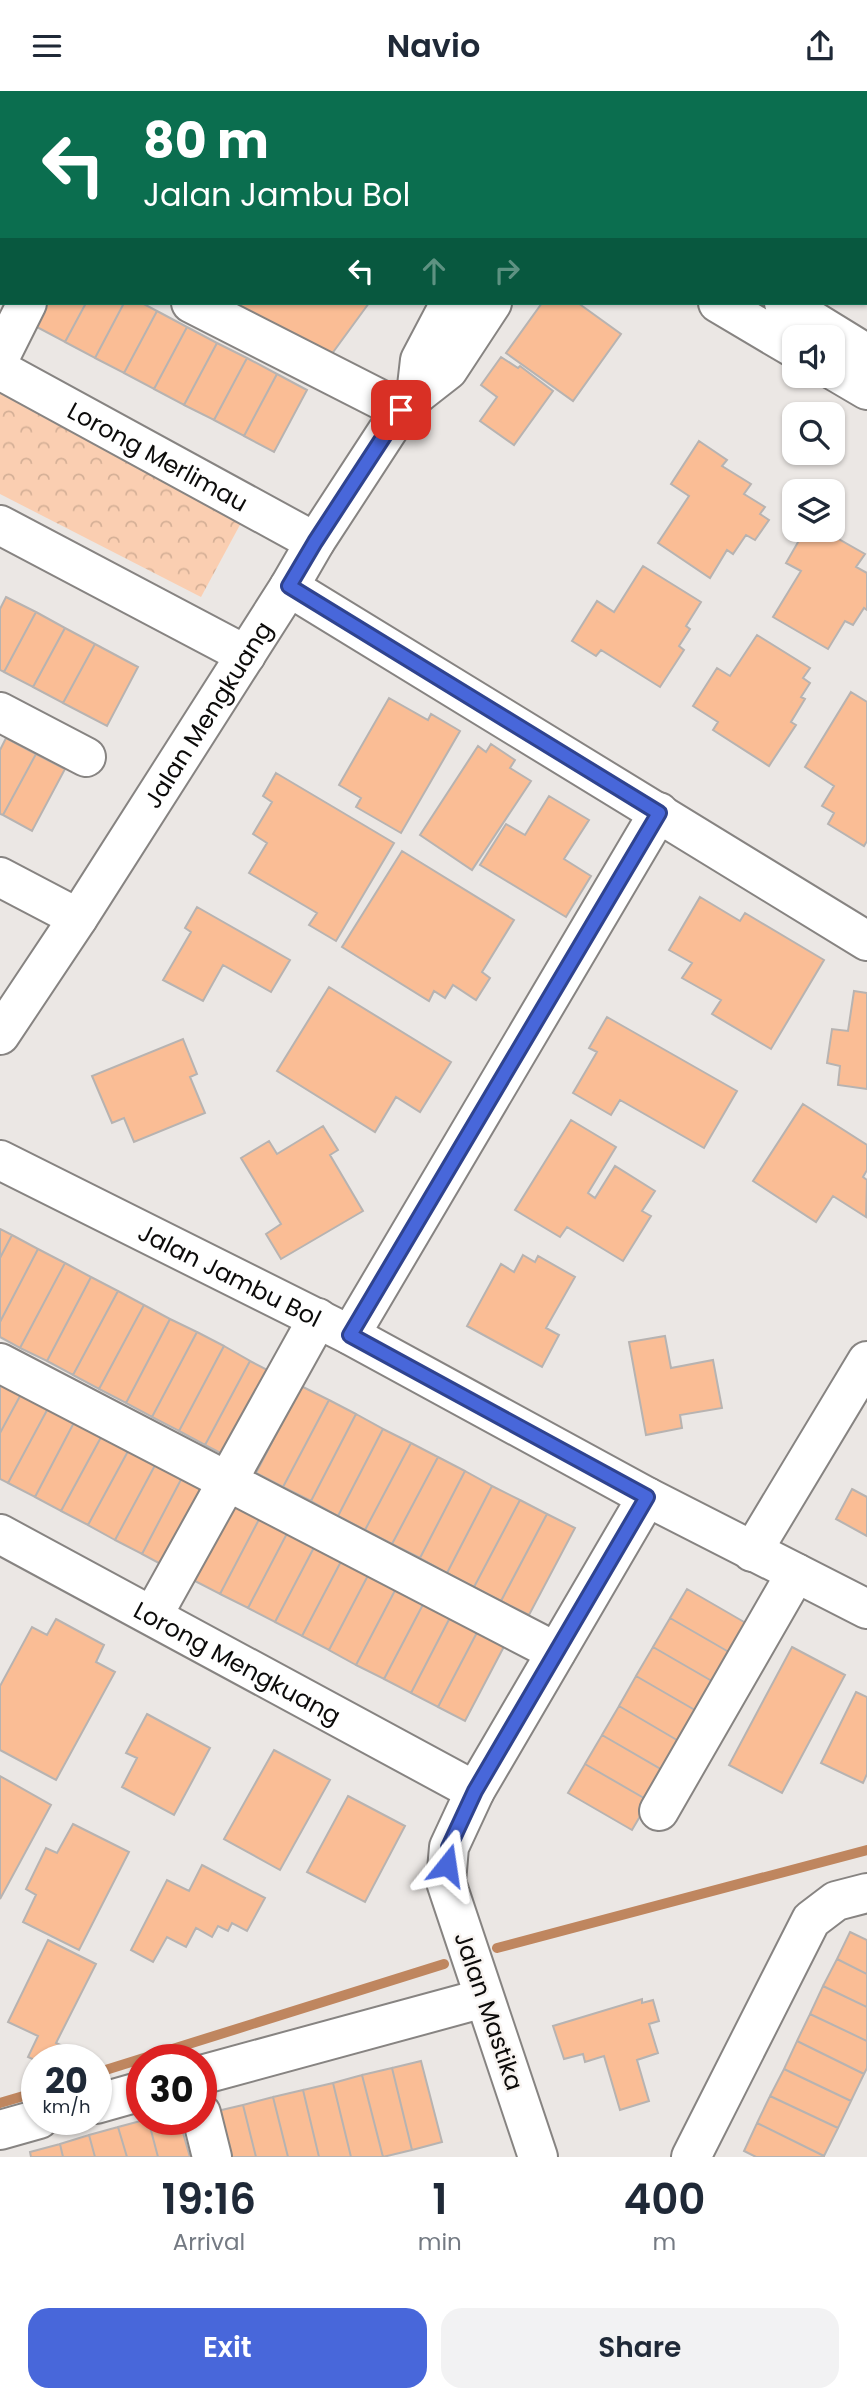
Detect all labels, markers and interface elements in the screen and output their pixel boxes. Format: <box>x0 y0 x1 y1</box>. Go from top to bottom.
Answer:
text: Navio <box>387 23 480 68</box>
icon: menu <box>28 27 66 65</box>
icon: share <box>801 27 839 65</box>
text: 80 m <box>143 107 269 175</box>
icon: left <box>28 119 119 210</box>
text: Jalan Jambu Bol <box>143 172 410 217</box>
icon: left <box>342 252 380 290</box>
icon: ahead <box>415 252 453 290</box>
icon: right <box>488 252 526 290</box>
map controls <box>782 325 845 542</box>
button: sound <box>782 325 845 388</box>
pin <box>371 380 431 440</box>
icon: arrive <box>382 391 420 429</box>
street label: Lorong Merlimau <box>62 394 254 519</box>
button: search <box>782 402 845 465</box>
button: layers <box>782 479 845 542</box>
street label: Jalan Mengkuang <box>136 615 280 814</box>
street label: Jalan Jambu Bol <box>133 1215 327 1335</box>
street label: Lorong Mengkuang <box>128 1593 347 1732</box>
position arrow <box>410 1828 484 1902</box>
street label: Jalan Mastika <box>446 1927 532 2095</box>
speed limit sign: 30 <box>126 2044 217 2135</box>
text: 20 <box>45 2056 88 2105</box>
text: km/h <box>43 2094 90 2119</box>
text: 19:16 <box>162 2170 256 2229</box>
text: 1 <box>432 2170 447 2229</box>
text: 400 <box>623 2170 705 2229</box>
text: Arrival <box>173 2226 245 2258</box>
text: min <box>418 2226 462 2258</box>
text: m <box>653 2226 676 2258</box>
button: Exit <box>28 2308 427 2388</box>
button: Share <box>441 2308 839 2388</box>

